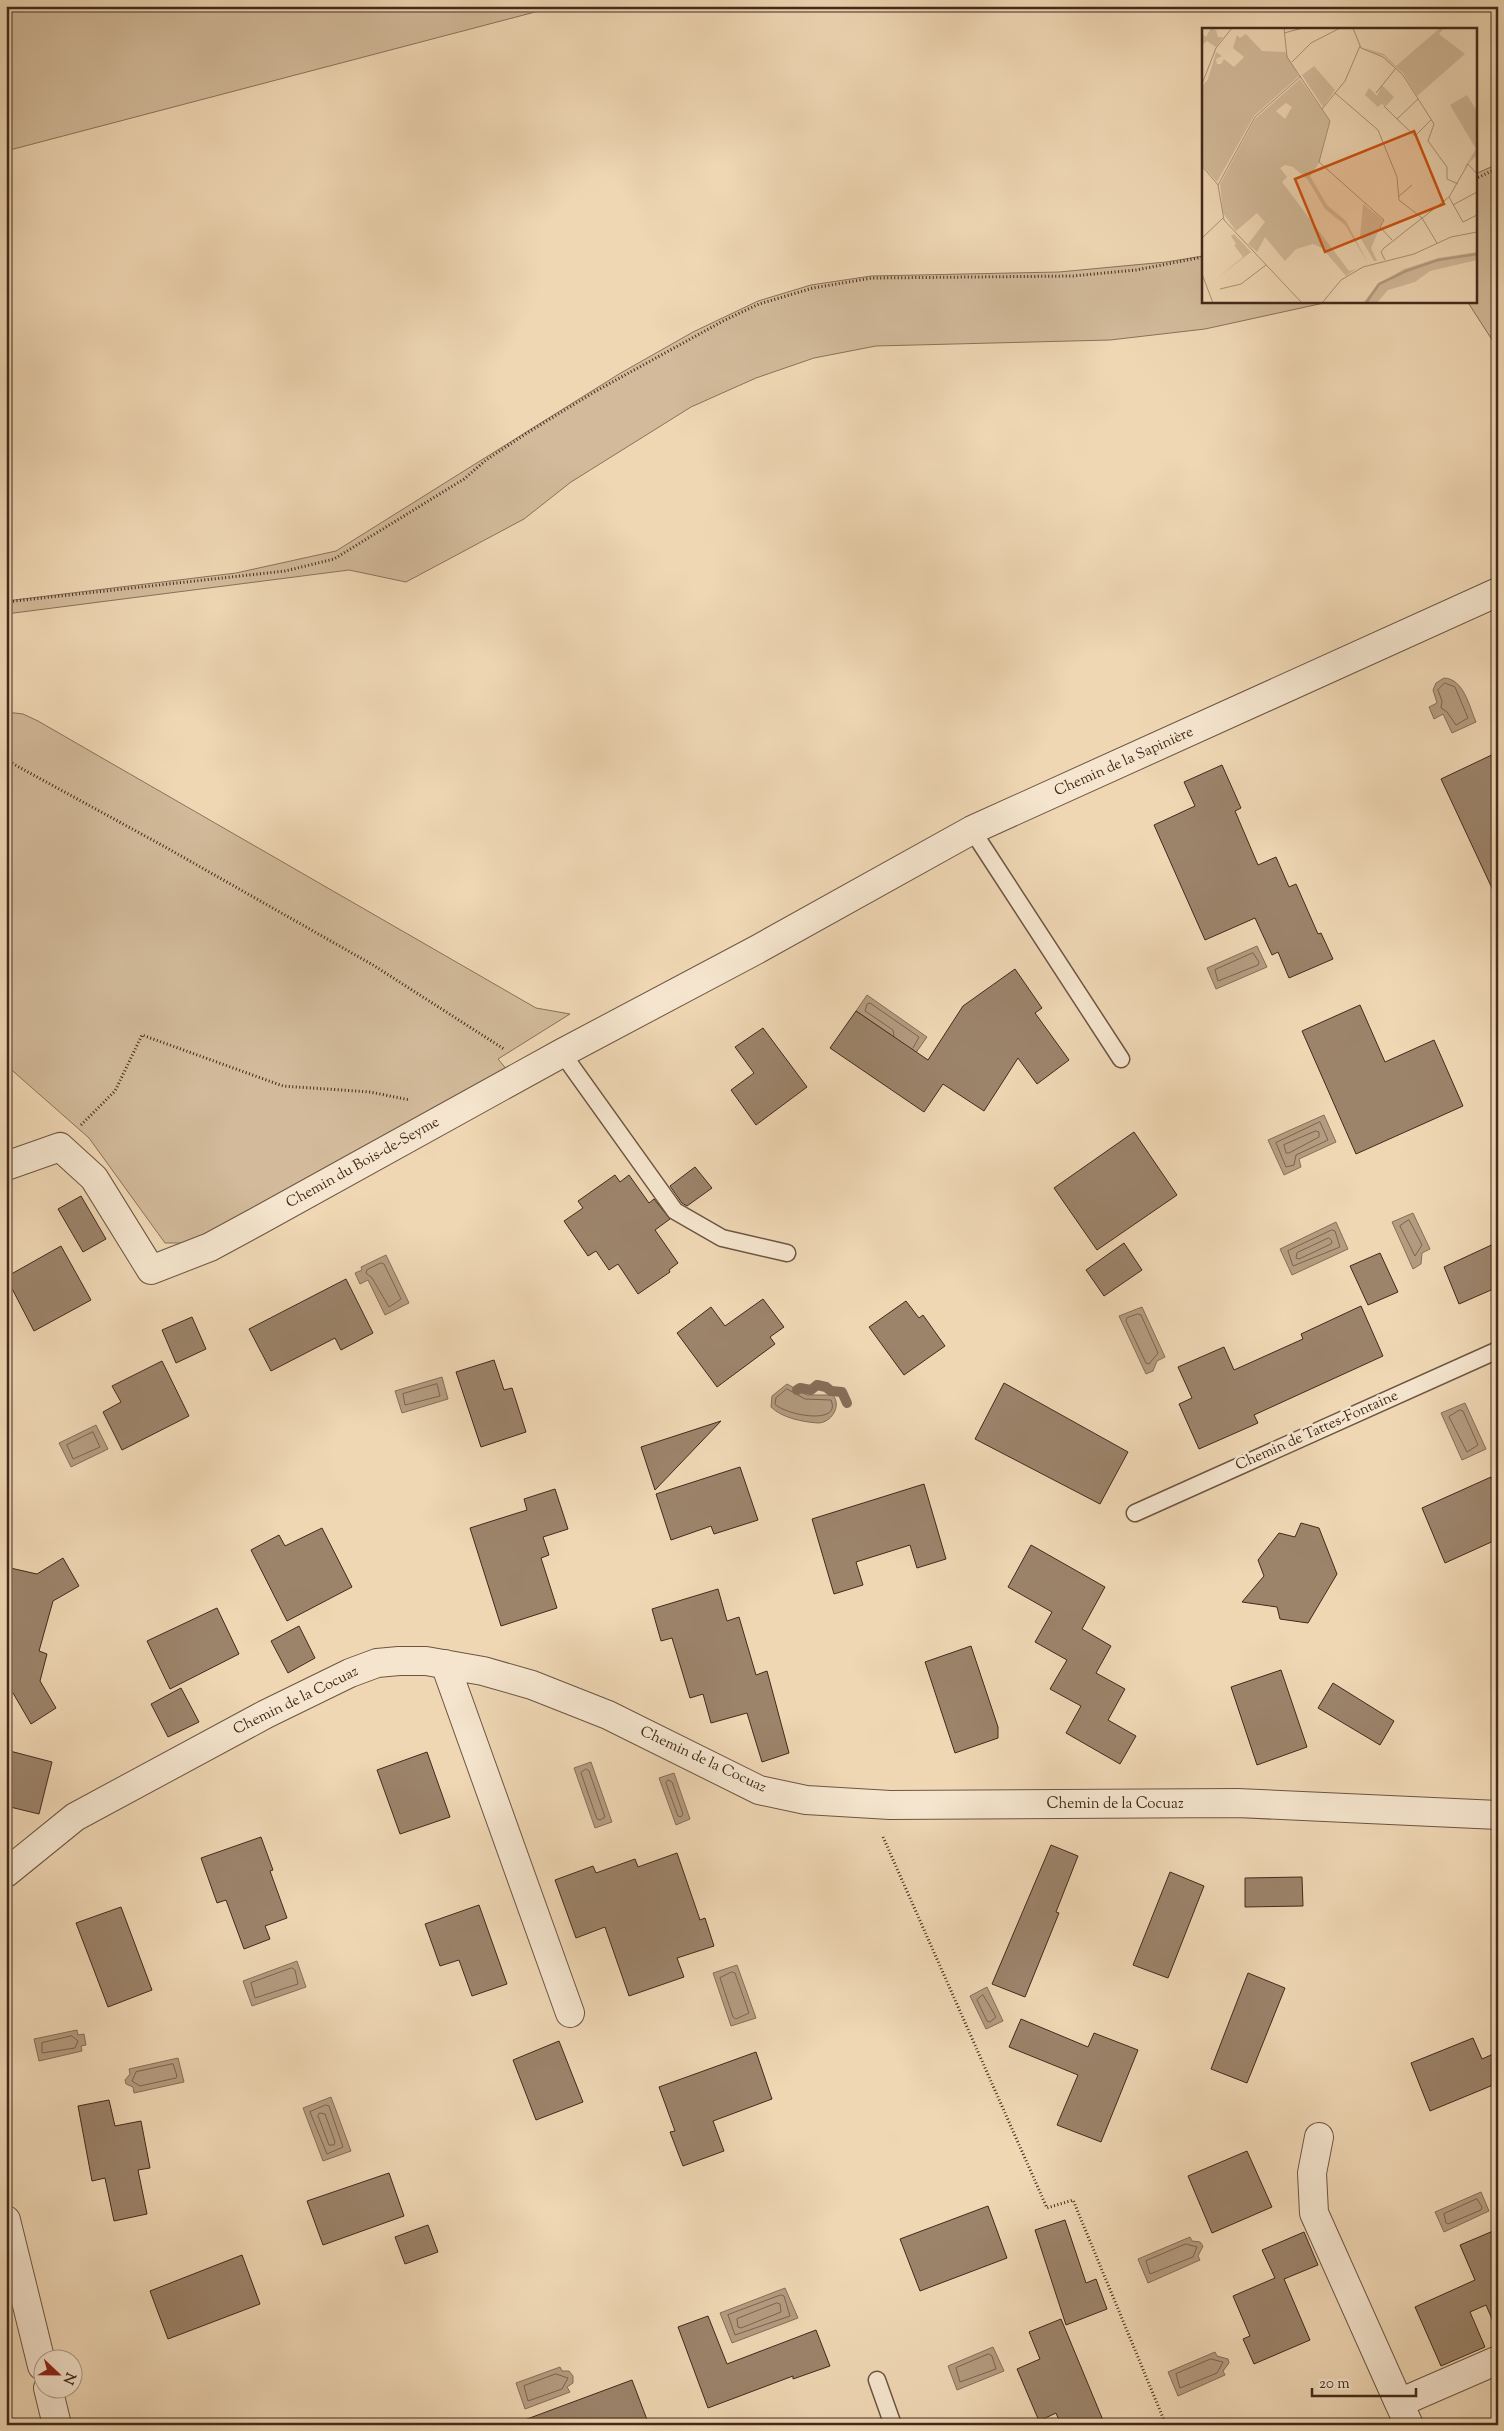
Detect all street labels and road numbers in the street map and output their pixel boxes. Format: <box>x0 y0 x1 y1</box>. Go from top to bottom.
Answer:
street label: Chemin de la Sapinière <box>1051 722 1197 802</box>
street label: Chemin du Bois-de-Seyme <box>283 1112 443 1214</box>
street label: Chemin de Tattes-Fontaine <box>1232 1386 1402 1476</box>
street label: Chemin de la Cocuaz <box>230 1661 363 1741</box>
street label: Chemin de la Cocuaz <box>636 1721 770 1799</box>
street label: Chemin de la Cocuaz <box>1046 1794 1184 1815</box>

